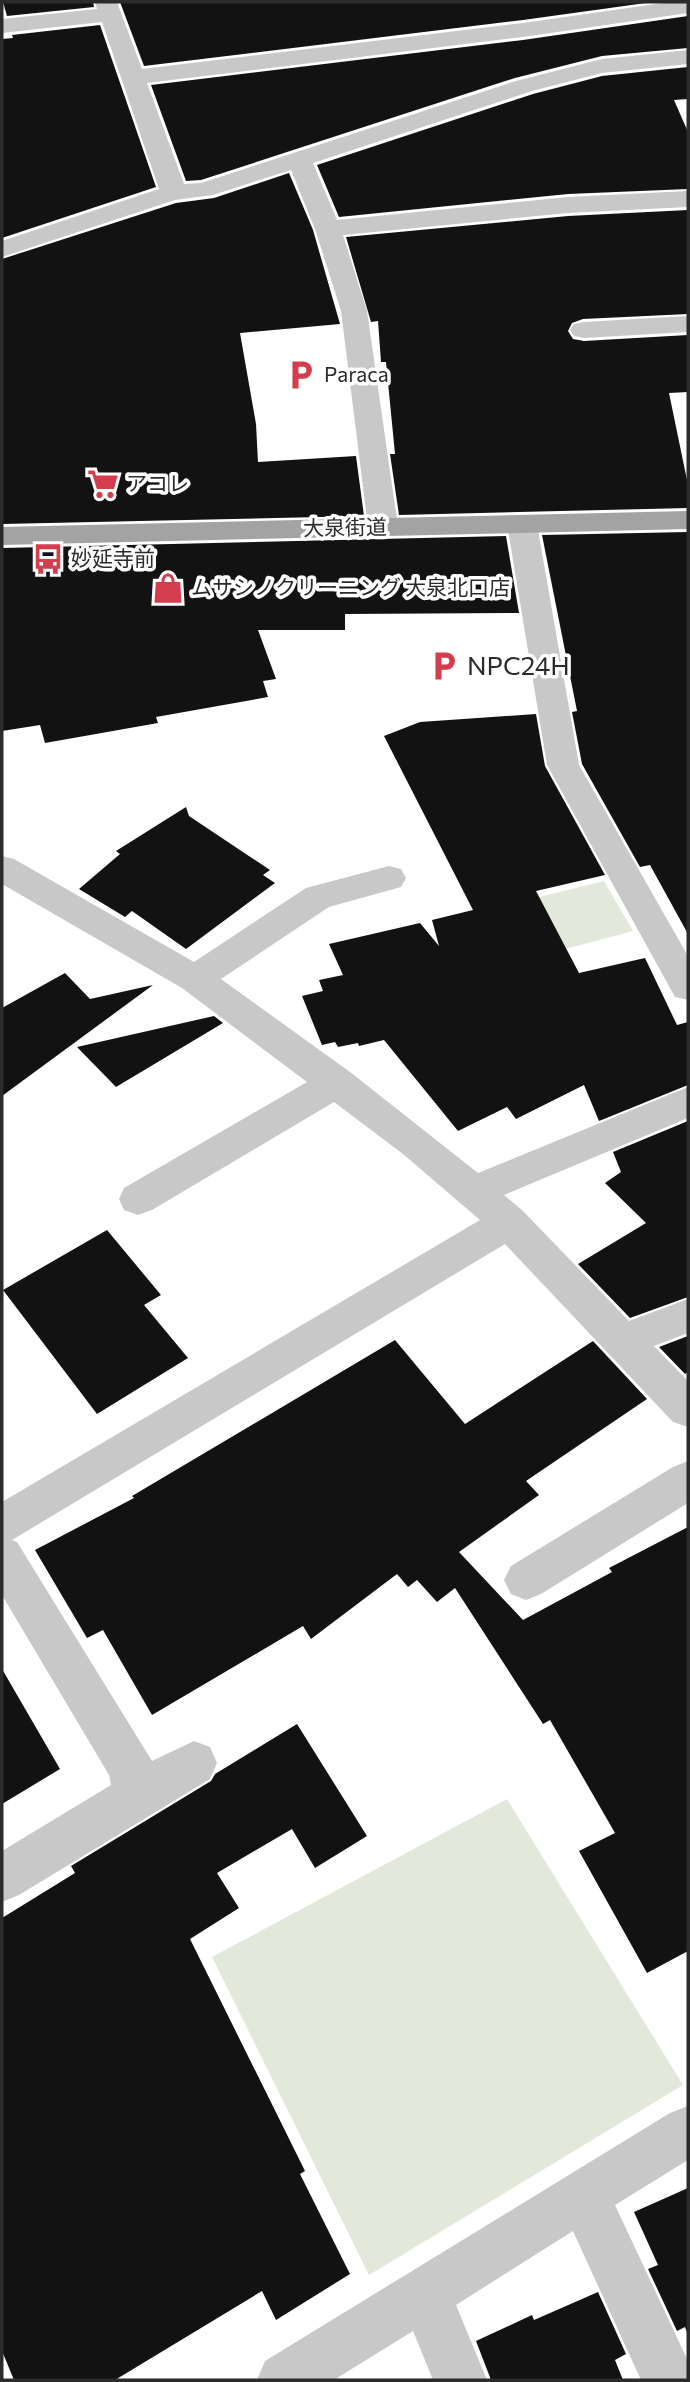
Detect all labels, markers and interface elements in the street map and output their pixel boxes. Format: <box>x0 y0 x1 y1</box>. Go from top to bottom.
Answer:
parking icon: Paraca <box>284 358 318 392</box>
place label: Paraca <box>324 361 389 386</box>
supermarket icon: アコレ <box>86 467 120 501</box>
place label: アコレ <box>126 470 189 495</box>
street label: 大泉街道 <box>303 513 387 540</box>
bus stop icon: 妙延寺前 <box>31 542 65 576</box>
place label: 妙延寺前 <box>71 545 155 570</box>
shop icon: ムサシノクリーニング 大泉北口店 <box>151 571 185 605</box>
place label: ムサシノクリーニング 大泉北口店 <box>191 574 510 599</box>
parking icon: NPC24H <box>427 649 461 683</box>
place label: NPC24H <box>467 649 570 680</box>

